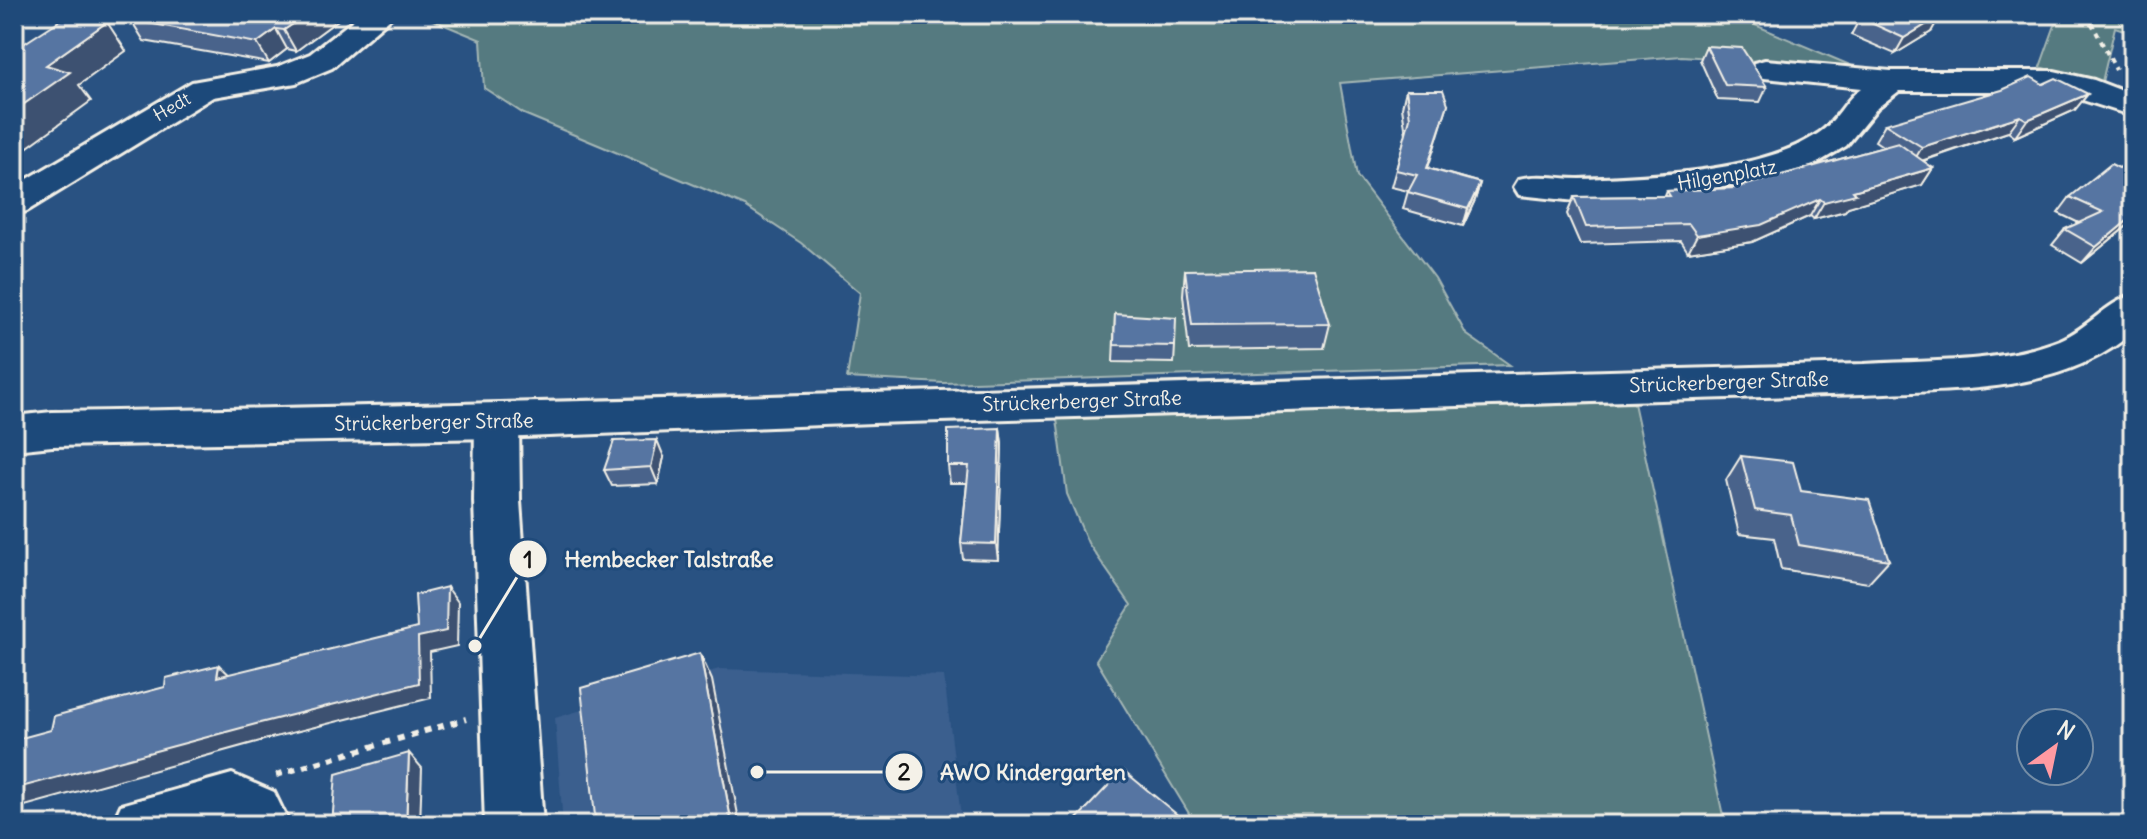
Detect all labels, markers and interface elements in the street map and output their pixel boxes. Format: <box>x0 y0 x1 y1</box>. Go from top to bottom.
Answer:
street label: Hedt <box>149 87 194 126</box>
street label: Hilgenplatz <box>1675 153 1779 196</box>
street label: Strückerberger Straße <box>1629 366 1829 397</box>
street label: Strückerberger Straße <box>982 385 1182 416</box>
street label: Strückerberger Straße <box>334 407 534 436</box>
callout: Hembecker Talstraße <box>508 536 789 582</box>
text: 1 <box>523 544 533 574</box>
text: Hembecker Talstraße <box>564 545 774 573</box>
north arrow <box>2015 707 2095 787</box>
text: N <box>2052 714 2080 746</box>
callout: AWO Kindergarten <box>884 749 1142 795</box>
text: 2 <box>897 756 911 786</box>
text: AWO Kindergarten <box>940 758 1126 786</box>

